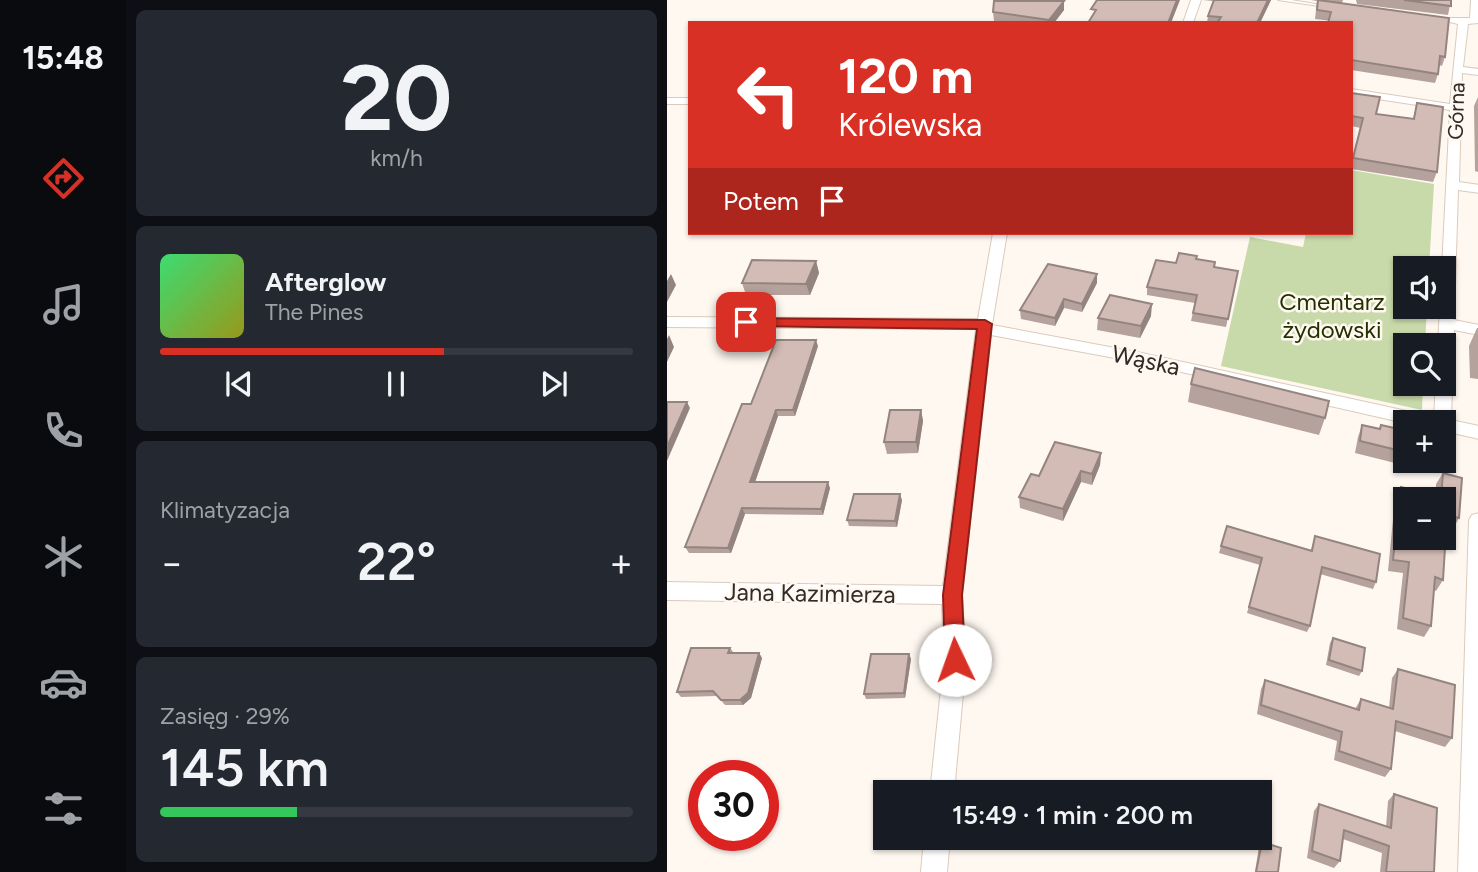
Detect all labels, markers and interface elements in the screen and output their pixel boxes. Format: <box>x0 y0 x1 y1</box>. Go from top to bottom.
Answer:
text: 15:48 <box>22 39 104 77</box>
text: 20 <box>341 44 452 153</box>
text: 120 m <box>838 46 973 105</box>
icon: left <box>723 49 814 140</box>
street label: Górna <box>1443 82 1469 140</box>
text: Królewska <box>838 106 982 144</box>
text: km/h <box>370 144 423 172</box>
icon: directions <box>39 154 88 203</box>
icon: arrive <box>813 182 851 220</box>
text: Potem <box>723 185 799 217</box>
map controls <box>1393 256 1456 550</box>
button: sound <box>1393 256 1456 319</box>
text: Afterglow <box>265 266 387 298</box>
icon: music <box>39 280 88 329</box>
park label: Cmentarz żydowski <box>1279 287 1385 344</box>
pin <box>716 292 776 352</box>
text: The Pines <box>265 298 364 326</box>
icon: arrive <box>727 303 765 341</box>
button: search <box>1393 333 1456 396</box>
street label: Wąska <box>1109 339 1183 381</box>
icon: previous <box>220 365 258 403</box>
icon: pause <box>377 365 415 403</box>
icon: next <box>535 365 573 403</box>
icon: phone <box>39 406 88 455</box>
button: + <box>1393 410 1456 473</box>
button: − <box>1393 487 1456 550</box>
text: Klimatyzacja <box>160 496 290 524</box>
text: 22° <box>357 531 436 593</box>
icon: climate <box>39 532 88 581</box>
text: − <box>160 540 184 586</box>
text: + <box>609 540 633 586</box>
street label: Jana Kazimierza <box>724 577 896 609</box>
position arrow <box>918 623 992 697</box>
icon: car <box>39 658 88 707</box>
text: Zasięg · 29% <box>160 702 290 730</box>
text: 145 km <box>160 737 329 799</box>
speed limit sign: 30 <box>688 760 779 851</box>
icon: filters <box>39 784 88 833</box>
text: 15:49 · 1 min · 200 m <box>952 799 1193 831</box>

